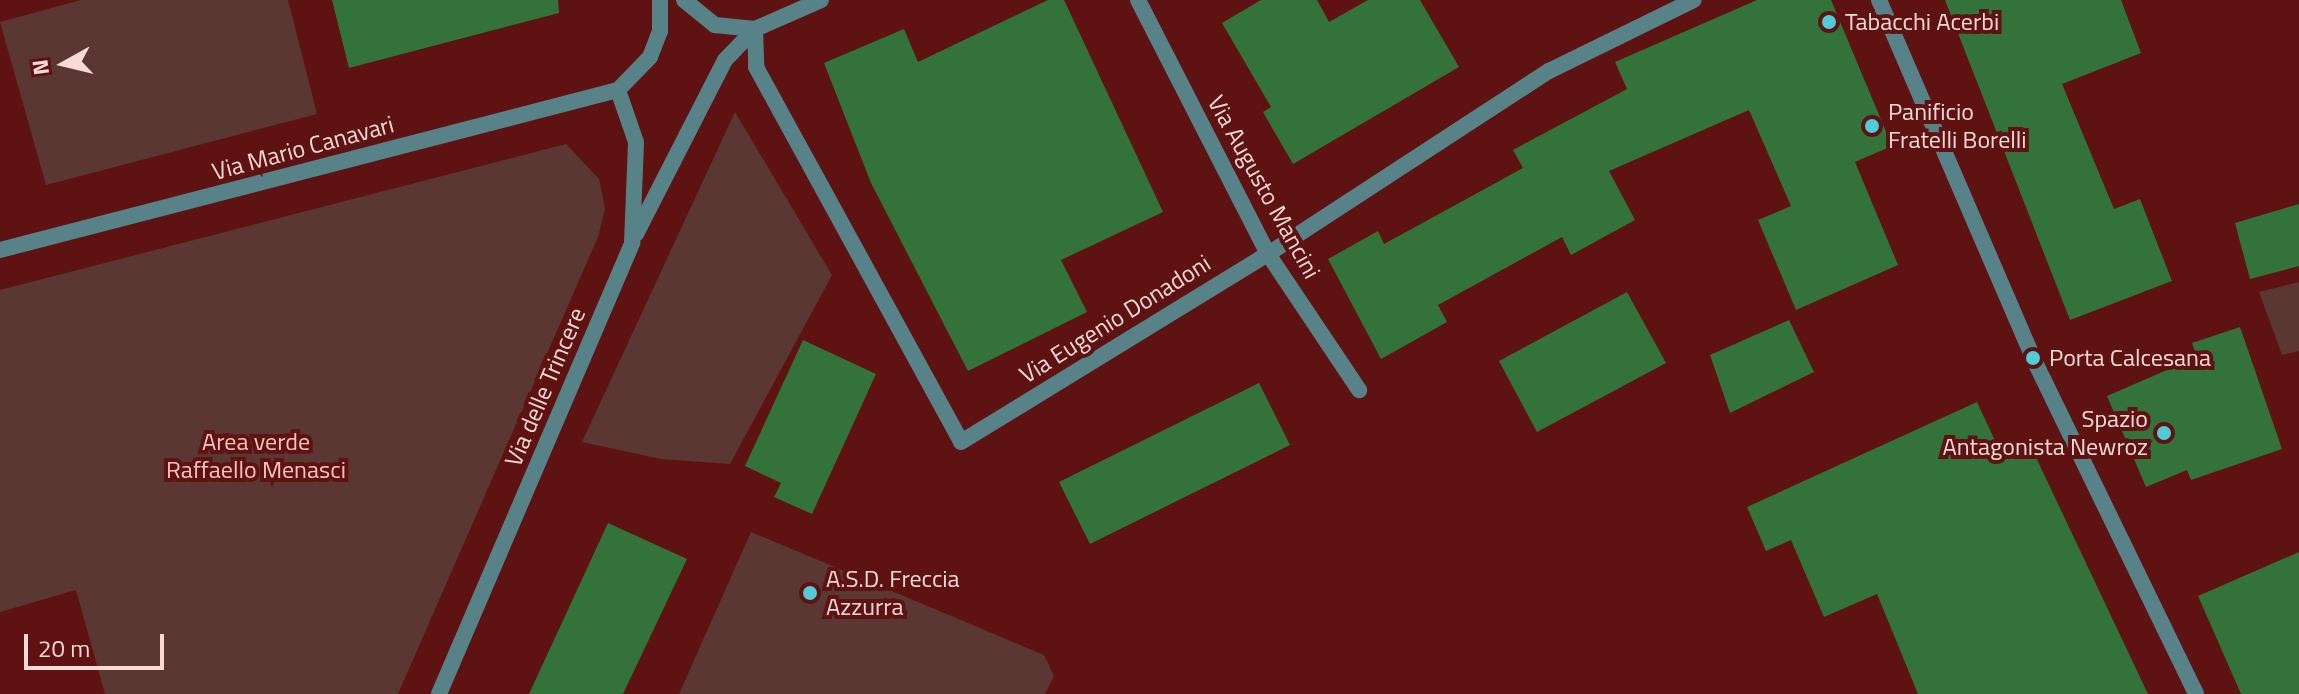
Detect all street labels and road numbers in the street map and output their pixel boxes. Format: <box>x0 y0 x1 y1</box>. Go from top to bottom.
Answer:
street label: Via Augusto Mancini <box>1202 90 1326 284</box>
street label: Via Mario Canavari <box>209 110 397 186</box>
street label: Via Eugenio Donadoni <box>1014 249 1216 389</box>
street label: Via delle Trincere <box>499 303 591 471</box>

